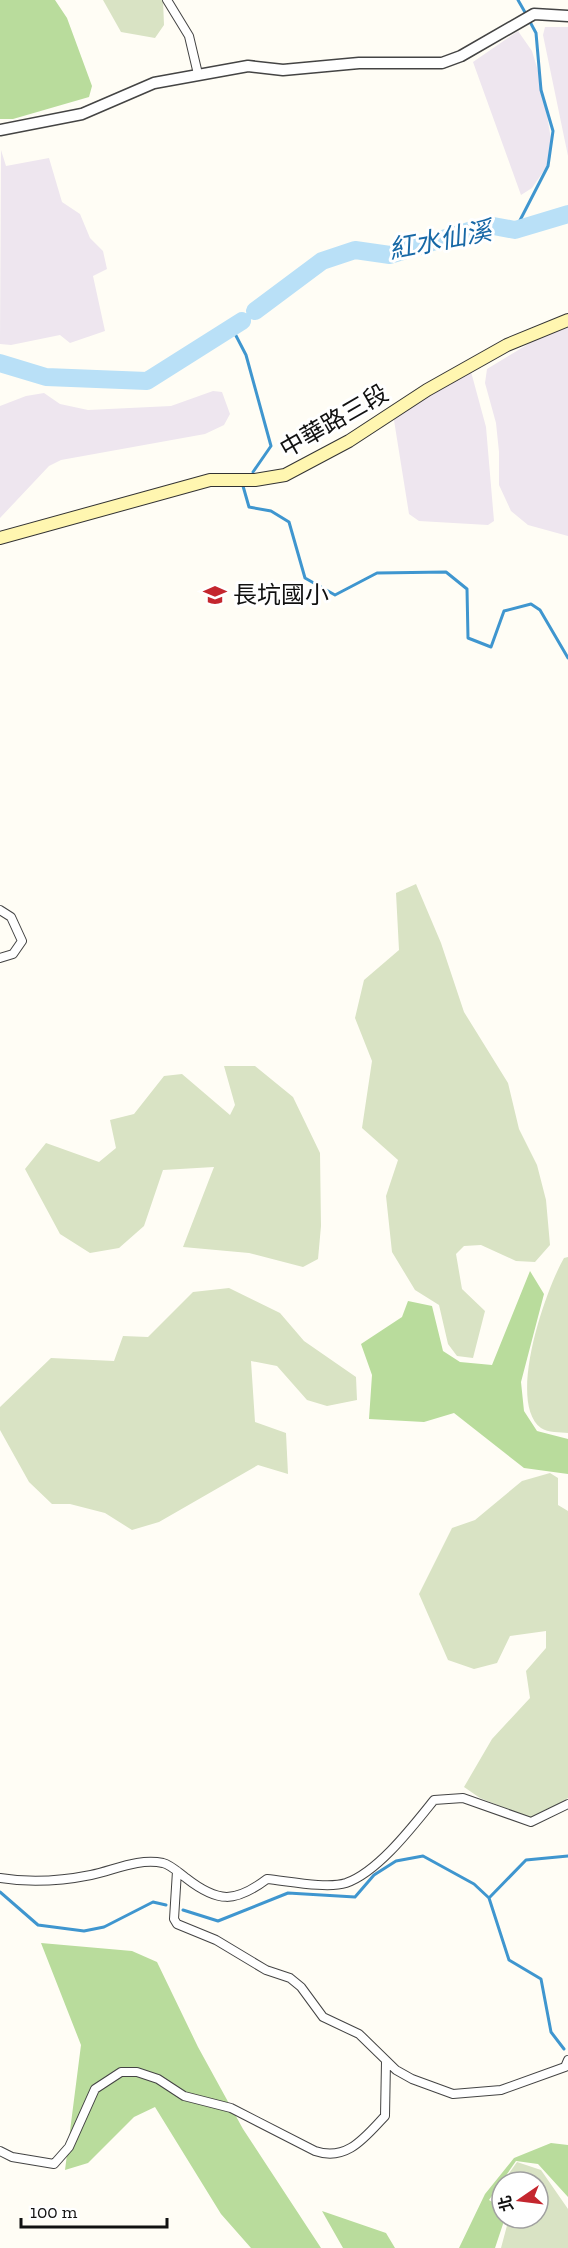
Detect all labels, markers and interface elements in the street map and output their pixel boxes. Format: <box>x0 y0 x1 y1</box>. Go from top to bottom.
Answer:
water label: 紅水仙溪 <box>386 214 498 266</box>
street label: 中華路三段 <box>275 378 393 463</box>
place label: 長坑國小 <box>233 580 329 609</box>
school or university icon: 長坑國小 <box>202 582 228 608</box>
north arrow <box>490 2170 550 2230</box>
scale bar <box>21 2191 166 2229</box>
text: 北 <box>495 2193 517 2214</box>
text: 100 m <box>30 2201 78 2223</box>

